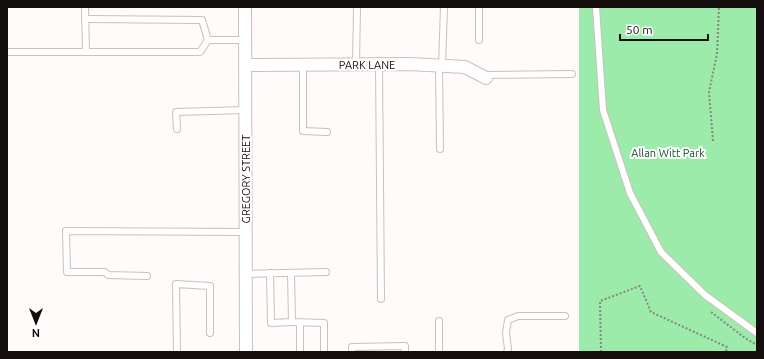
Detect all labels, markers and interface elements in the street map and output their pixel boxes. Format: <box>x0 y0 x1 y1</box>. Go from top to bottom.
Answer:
scale bar <box>620 16 708 42</box>
text: 50 m <box>626 23 653 36</box>
street label: PARK LANE <box>339 59 395 71</box>
street label: GREGORY STREET <box>240 135 252 223</box>
park label: Allan Witt Park <box>631 147 705 159</box>
north arrow <box>16 303 56 343</box>
text: N <box>32 327 40 339</box>

